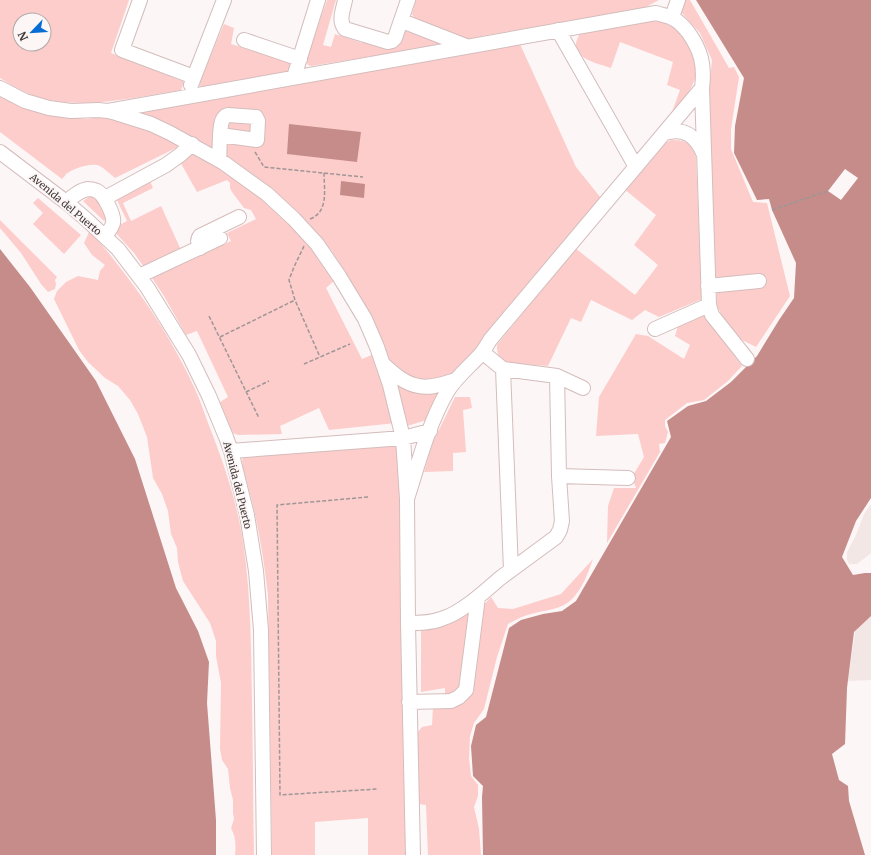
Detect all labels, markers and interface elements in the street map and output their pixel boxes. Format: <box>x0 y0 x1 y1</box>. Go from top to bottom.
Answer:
north arrow <box>12 12 52 52</box>
text: N <box>15 29 31 43</box>
street label: Avenida del Puerto <box>26 170 104 238</box>
street label: Avenida del Puerto <box>220 439 255 530</box>

